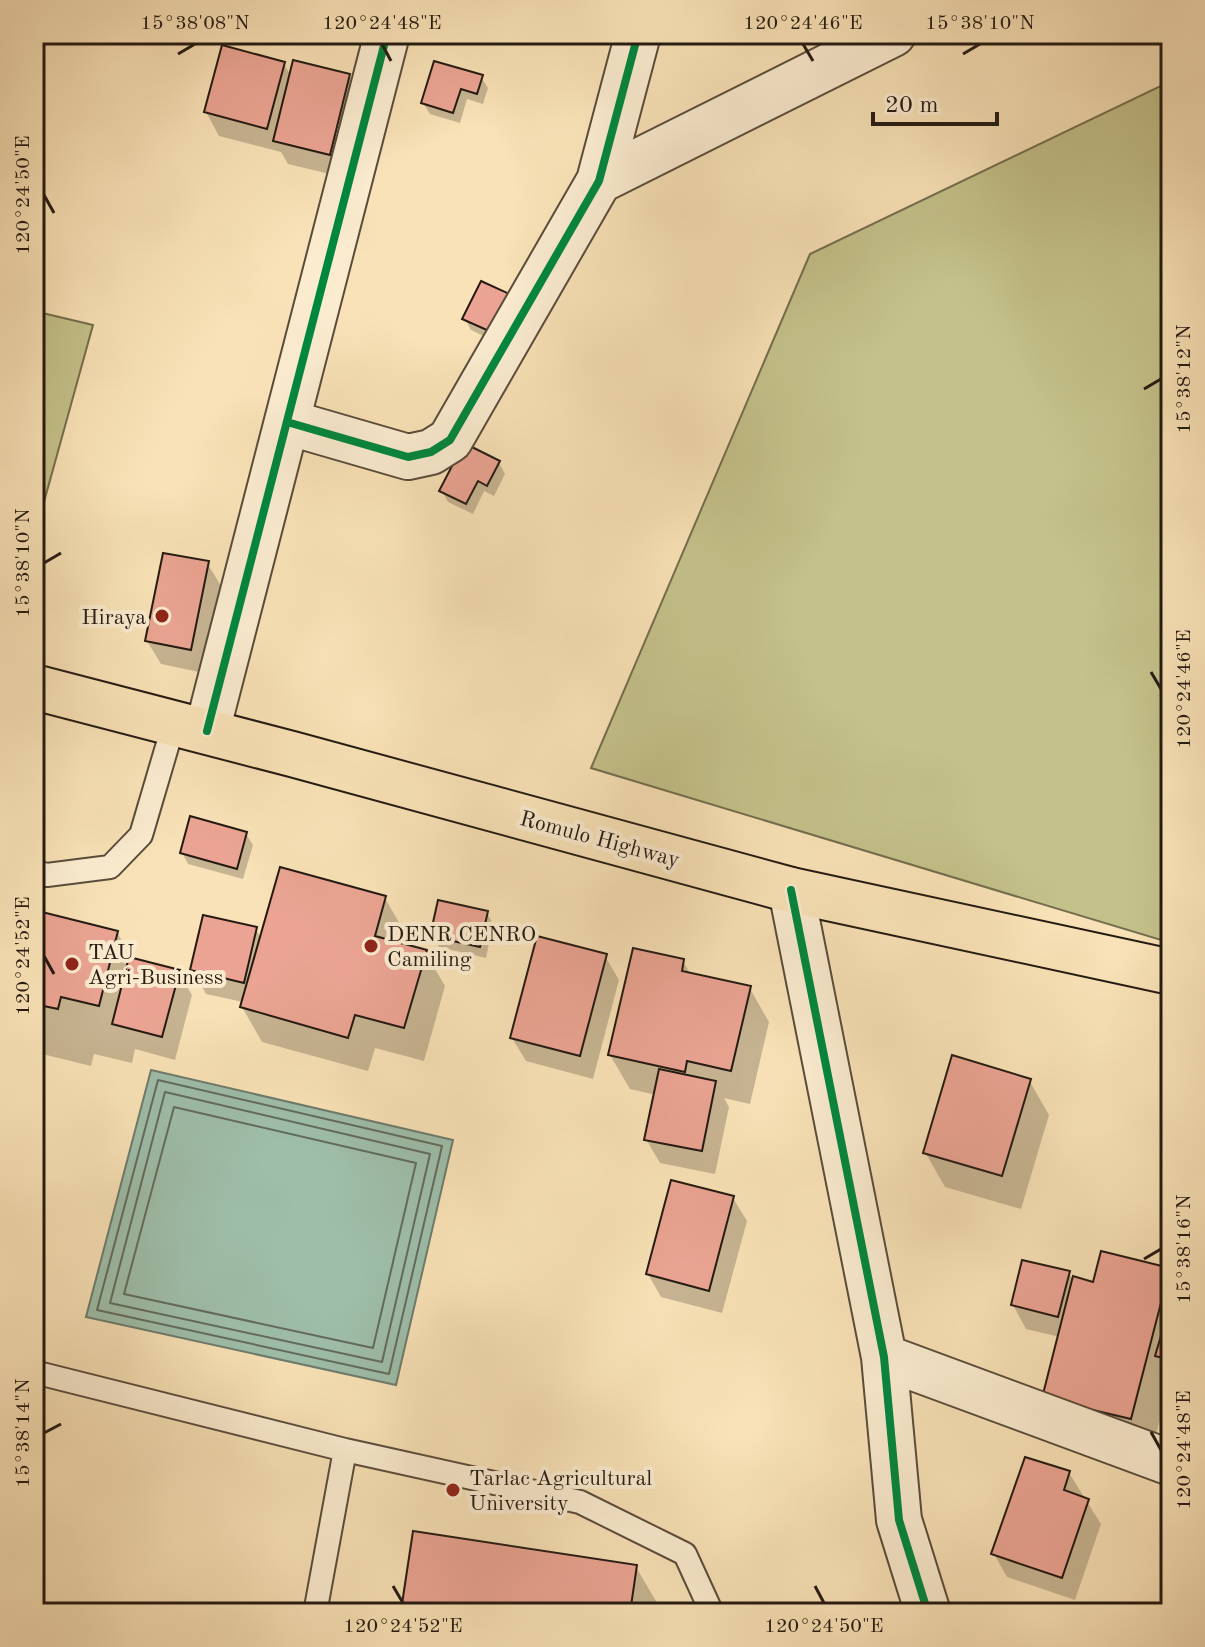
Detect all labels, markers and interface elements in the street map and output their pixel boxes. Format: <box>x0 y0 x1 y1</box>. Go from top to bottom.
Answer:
text: 15°38'08"N <box>140 14 250 34</box>
text: 120°24'48"E <box>322 14 442 34</box>
text: 120°24'46"E <box>743 14 863 34</box>
text: 15°38'10"N <box>925 14 1035 34</box>
scale bar <box>873 76 997 126</box>
text: 20 m <box>885 94 939 118</box>
text: 120°24'50"E <box>14 135 34 255</box>
text: 15°38'12"N <box>1175 324 1195 434</box>
text: 15°38'10"N <box>14 508 34 618</box>
place label: Hiraya <box>81 607 146 629</box>
marker: Hiraya <box>153 607 171 625</box>
text: 120°24'46"E <box>1175 629 1195 749</box>
street label: Romulo Highway <box>517 808 682 872</box>
text: 120°24'52"E <box>14 896 34 1016</box>
place label: DENR CENRO Camiling <box>387 924 536 971</box>
marker: DENR CENRO Camiling <box>362 937 380 955</box>
place label: TAU Agri-Business <box>88 942 223 989</box>
marker: TAU Agri-Business <box>63 955 81 973</box>
text: 15°38'16"N <box>1175 1194 1195 1304</box>
text: 15°38'14"N <box>14 1378 34 1488</box>
text: 120°24'48"E <box>1175 1390 1195 1510</box>
place label: Tarlac Agricultural University <box>469 1468 652 1515</box>
marker: Tarlac Agricultural University <box>444 1481 462 1499</box>
text: 120°24'52"E <box>343 1617 463 1637</box>
text: 120°24'50"E <box>764 1617 884 1637</box>

